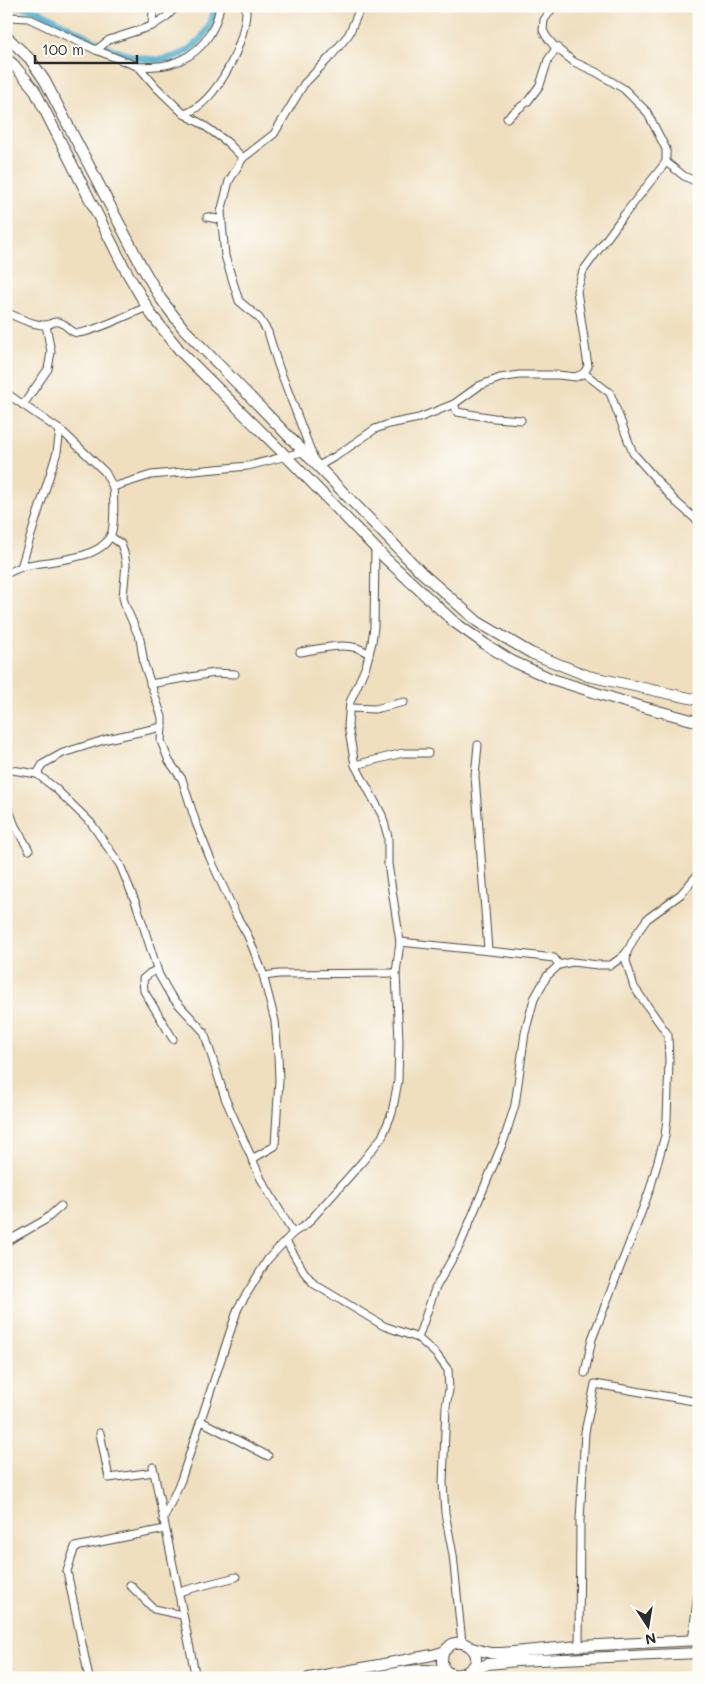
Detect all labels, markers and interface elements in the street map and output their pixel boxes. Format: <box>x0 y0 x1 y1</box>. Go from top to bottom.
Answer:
scale bar <box>35 32 138 64</box>
text: 100 m <box>42 39 84 59</box>
north arrow <box>622 1602 672 1652</box>
text: N <box>644 1629 658 1650</box>

